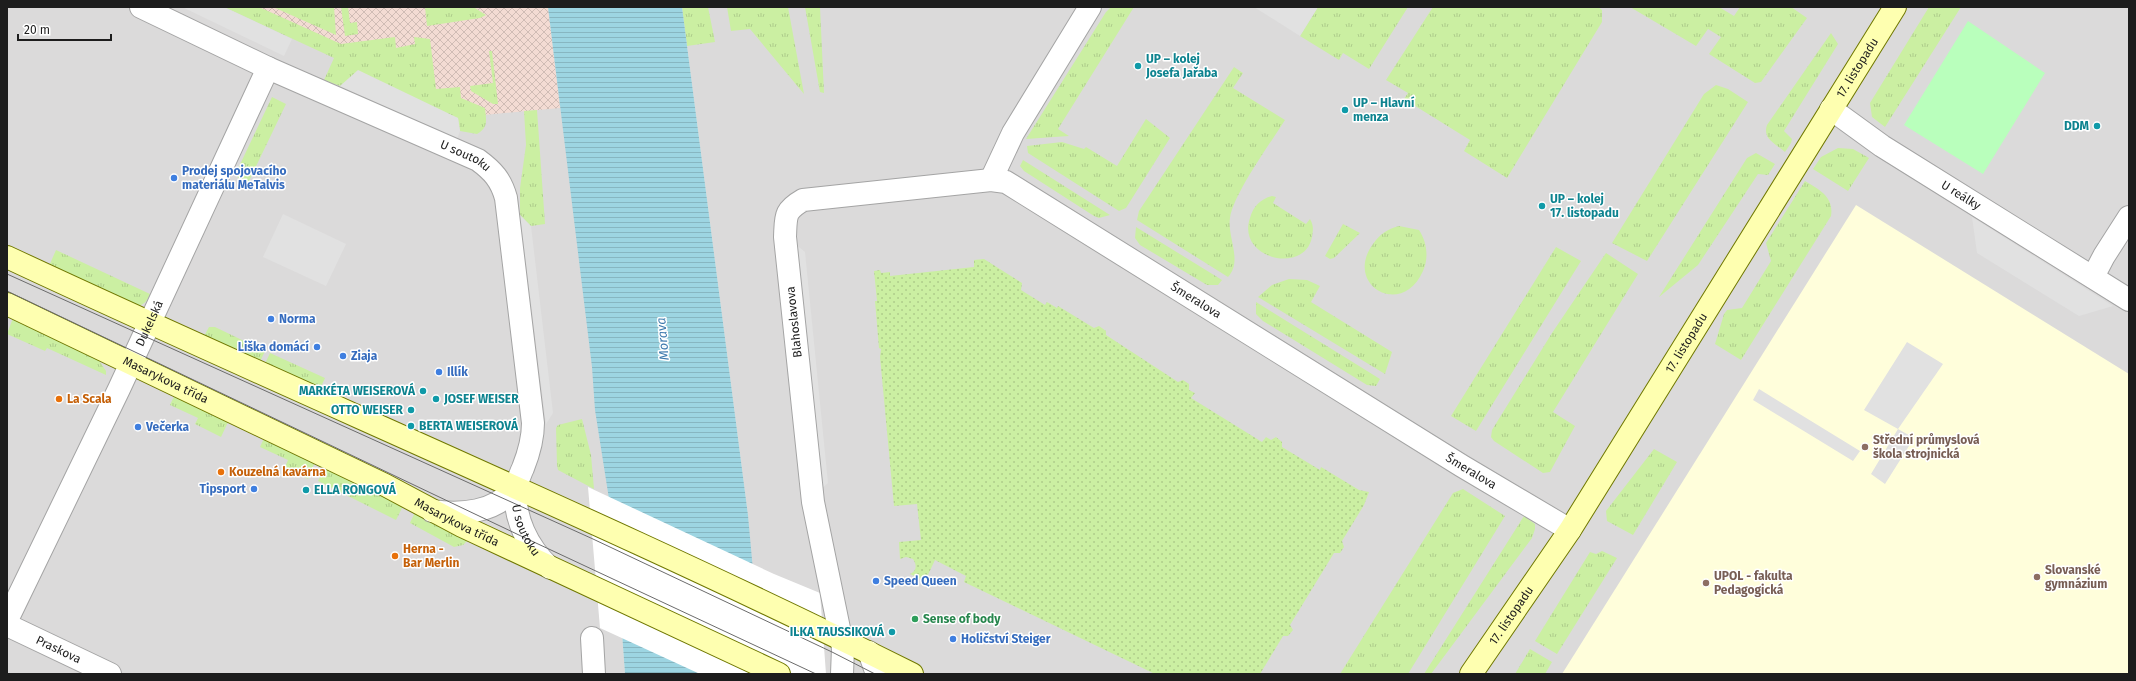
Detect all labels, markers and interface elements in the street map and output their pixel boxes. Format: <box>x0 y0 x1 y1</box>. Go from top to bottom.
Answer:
scale bar <box>18 16 111 42</box>
text: 20 m <box>24 23 50 37</box>
street label: 17. listopadu <box>1833 35 1881 100</box>
place label: UP – kolej Josefa Jařaba <box>1145 52 1218 80</box>
marker: UP – kolej Josefa Jařaba <box>1133 61 1143 71</box>
place label: UP – Hlavní menza <box>1353 96 1415 124</box>
marker: UP – Hlavní menza <box>1340 105 1350 115</box>
place label: DDM <box>2064 119 2090 133</box>
marker: DDM <box>2092 121 2102 131</box>
street label: U soutoku <box>438 137 494 174</box>
place label: Prodej spojovacího materiálu MeTalvis <box>182 164 287 192</box>
marker: Prodej spojovacího materiálu MeTalvis <box>169 173 179 183</box>
street label: U reálky <box>1939 178 1983 213</box>
place label: UP – kolej 17. listopadu <box>1550 192 1619 220</box>
marker: UP – kolej 17. listopadu <box>1537 201 1547 211</box>
street label: Šmeralova <box>1168 279 1224 321</box>
street label: Blahoslavova <box>783 286 805 358</box>
street label: Dukelská <box>133 298 166 349</box>
street label: 17. listopadu <box>1662 310 1710 376</box>
place label: Norma <box>279 312 316 326</box>
marker: Norma <box>266 314 276 324</box>
water label: Morava <box>653 317 672 361</box>
place label: Liška domácí <box>238 340 310 354</box>
marker: Liška domácí <box>312 342 322 352</box>
place label: Ziaja <box>351 349 378 363</box>
marker: Ziaja <box>338 351 348 361</box>
street label: Masarykova třída <box>121 354 211 406</box>
place label: Illík <box>447 365 468 379</box>
marker: Illík <box>434 367 444 377</box>
place label: MARKÉTA WEISEROVÁ <box>299 382 416 398</box>
marker: MARKÉTA WEISEROVÁ <box>418 386 428 396</box>
place label: La Scala <box>67 392 112 406</box>
place label: JOSEF WEISER <box>443 392 519 406</box>
marker: La Scala <box>54 394 64 404</box>
marker: JOSEF WEISER <box>431 394 441 404</box>
place label: OTTO WEISER <box>331 403 404 417</box>
marker: OTTO WEISER <box>406 405 416 415</box>
place label: BERTA WEISEROVÁ <box>419 417 519 433</box>
place label: Večerka <box>145 420 190 434</box>
marker: BERTA WEISEROVÁ <box>406 421 416 431</box>
marker: Večerka <box>133 422 143 432</box>
place label: Střední průmyslová škola strojnická <box>1873 433 1980 461</box>
marker: Střední průmyslová škola strojnická <box>1860 442 1870 452</box>
street label: Šmeralova <box>1443 450 1499 492</box>
place label: Kouzelná kavárna <box>229 465 326 479</box>
marker: Kouzelná kavárna <box>216 467 226 477</box>
place label: ELLA RONGOVÁ <box>314 481 397 497</box>
place label: Tipsport <box>200 482 246 496</box>
marker: Tipsport <box>249 484 259 494</box>
marker: ELLA RONGOVÁ <box>301 485 311 495</box>
street label: Masarykova třída <box>412 495 501 549</box>
street label: U soutoku <box>509 503 543 559</box>
place label: Herna - Bar Merlin <box>403 542 459 570</box>
marker: Herna - Bar Merlin <box>390 551 400 561</box>
place label: Slovanské gymnázium <box>2045 563 2107 591</box>
place label: UPOL - fakulta Pedagogická <box>1714 569 1793 597</box>
marker: Slovanské gymnázium <box>2032 572 2042 582</box>
place label: Speed Queen <box>884 574 957 588</box>
marker: Speed Queen <box>871 576 881 586</box>
marker: UPOL - fakulta Pedagogická <box>1701 578 1711 588</box>
street label: 17. listopadu <box>1486 583 1536 647</box>
place label: Sense of body <box>923 612 1001 626</box>
marker: Sense of body <box>910 614 920 624</box>
place label: ILKA TAUSSIKOVÁ <box>790 623 885 639</box>
marker: ILKA TAUSSIKOVÁ <box>887 627 897 637</box>
place label: Holičství Steiger <box>961 632 1051 646</box>
street label: Praskova <box>34 633 83 666</box>
marker: Holičství Steiger <box>948 634 958 644</box>

